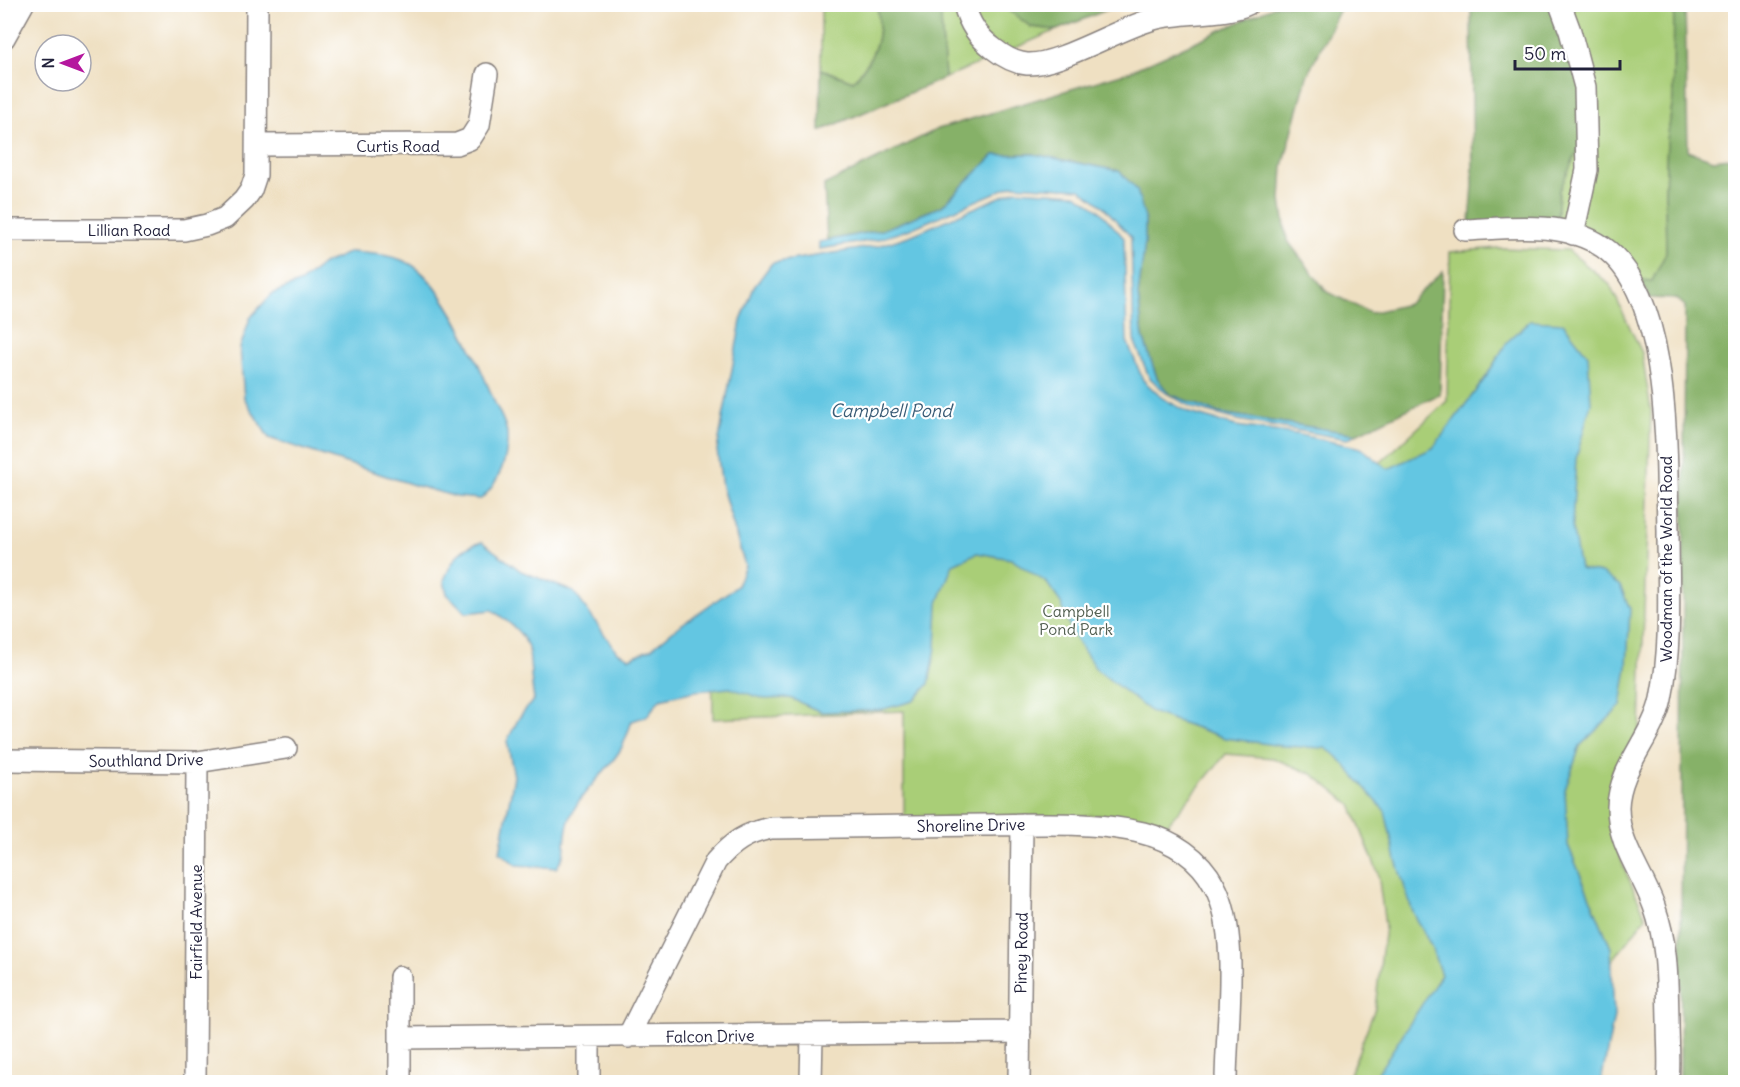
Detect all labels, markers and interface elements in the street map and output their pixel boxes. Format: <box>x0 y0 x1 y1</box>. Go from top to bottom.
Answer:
north arrow <box>33 33 93 93</box>
scale bar <box>1515 33 1620 71</box>
text: 50 m <box>1524 42 1566 65</box>
text: N <box>38 57 58 69</box>
street label: Curtis Road <box>356 136 440 156</box>
street label: Lillian Road <box>88 220 170 240</box>
water label: Campbell Pond <box>830 399 954 422</box>
street label: Woodman of the World Road <box>1656 456 1676 662</box>
park label: Campbell Pond Park <box>1039 601 1113 639</box>
street label: Southland Drive <box>88 749 204 771</box>
street label: Shoreline Drive <box>917 814 1025 836</box>
street label: Fairfield Avenue <box>186 864 206 980</box>
street label: Piney Road <box>1010 912 1032 994</box>
street label: Falcon Drive <box>665 1025 755 1047</box>

